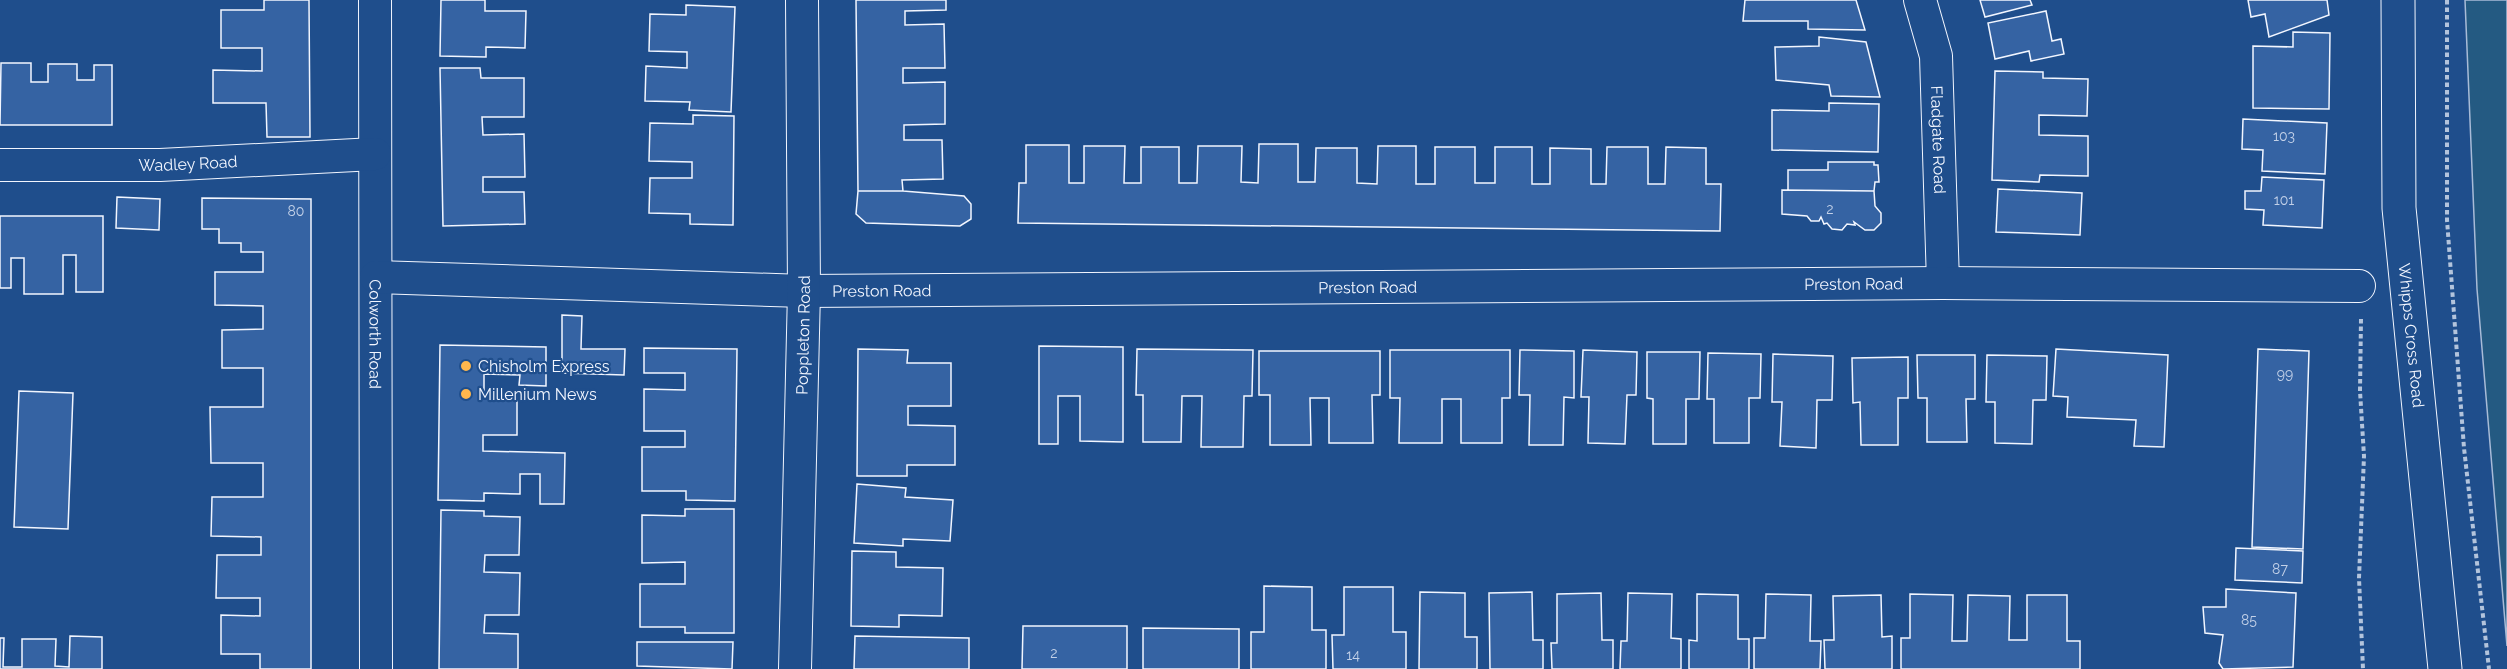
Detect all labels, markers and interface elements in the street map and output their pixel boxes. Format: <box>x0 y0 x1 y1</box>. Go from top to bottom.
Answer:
street label: Fladgate Road <box>1927 85 1950 194</box>
house number: 103 <box>2273 128 2295 144</box>
street label: Wadley Road <box>139 152 238 175</box>
house number: 101 <box>2274 192 2294 208</box>
house number: 2 <box>1826 201 1834 217</box>
house number: 80 <box>288 203 304 219</box>
street label: Whipps Cross Road <box>2395 262 2428 408</box>
street label: Preston Road <box>1804 274 1903 293</box>
street label: Poppleton Road <box>792 275 814 395</box>
street label: Preston Road <box>1318 277 1417 297</box>
street label: Colworth Road <box>366 279 385 389</box>
street label: Preston Road <box>832 281 931 300</box>
place label: Chisholm Express <box>478 357 610 376</box>
marker: Chisholm Express <box>459 359 473 373</box>
house number: 99 <box>2277 366 2293 382</box>
place label: Millenium News <box>478 385 597 404</box>
marker: Millenium News <box>459 387 473 401</box>
house number: 87 <box>2272 561 2288 577</box>
house number: 85 <box>2241 612 2257 628</box>
house number: 2 <box>1050 645 1058 661</box>
house number: 14 <box>1346 647 1360 663</box>

